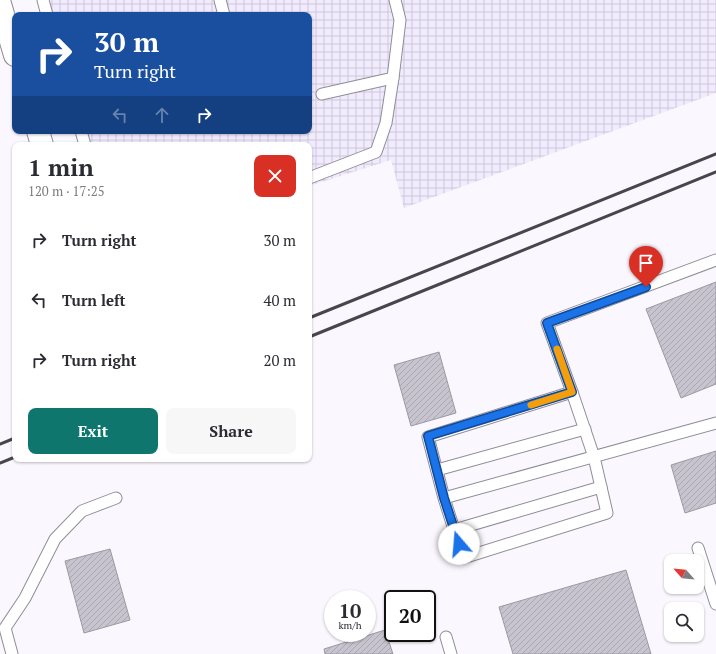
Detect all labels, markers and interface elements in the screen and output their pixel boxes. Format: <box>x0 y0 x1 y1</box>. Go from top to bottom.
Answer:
text: 30 m <box>94 23 159 60</box>
icon: right <box>28 28 80 80</box>
text: Turn right <box>94 59 176 83</box>
icon: left <box>109 104 131 126</box>
icon: ahead <box>151 104 173 126</box>
icon: right <box>193 104 215 126</box>
text: 1 min <box>28 151 94 183</box>
button: close <box>254 155 296 197</box>
text: 120 m · 17:25 <box>28 182 105 200</box>
icon: right <box>28 229 50 251</box>
text: Turn right <box>62 230 137 250</box>
text: 30 m <box>263 230 296 250</box>
pin <box>629 246 663 287</box>
icon: arrive <box>635 252 657 274</box>
icon: left <box>28 289 50 311</box>
text: Turn left <box>62 290 126 310</box>
text: 40 m <box>263 290 296 310</box>
icon: right <box>28 349 50 371</box>
text: Turn right <box>62 350 137 370</box>
text: 20 m <box>263 350 296 370</box>
button: Exit <box>28 408 158 454</box>
button: Share <box>166 408 296 454</box>
position arrow <box>438 523 480 565</box>
north arrow <box>664 554 704 594</box>
map controls <box>664 554 704 642</box>
speed limit sign: 20 <box>384 590 436 642</box>
text: 10 <box>339 597 361 624</box>
button: search <box>664 602 704 642</box>
text: km/h <box>338 619 362 632</box>

